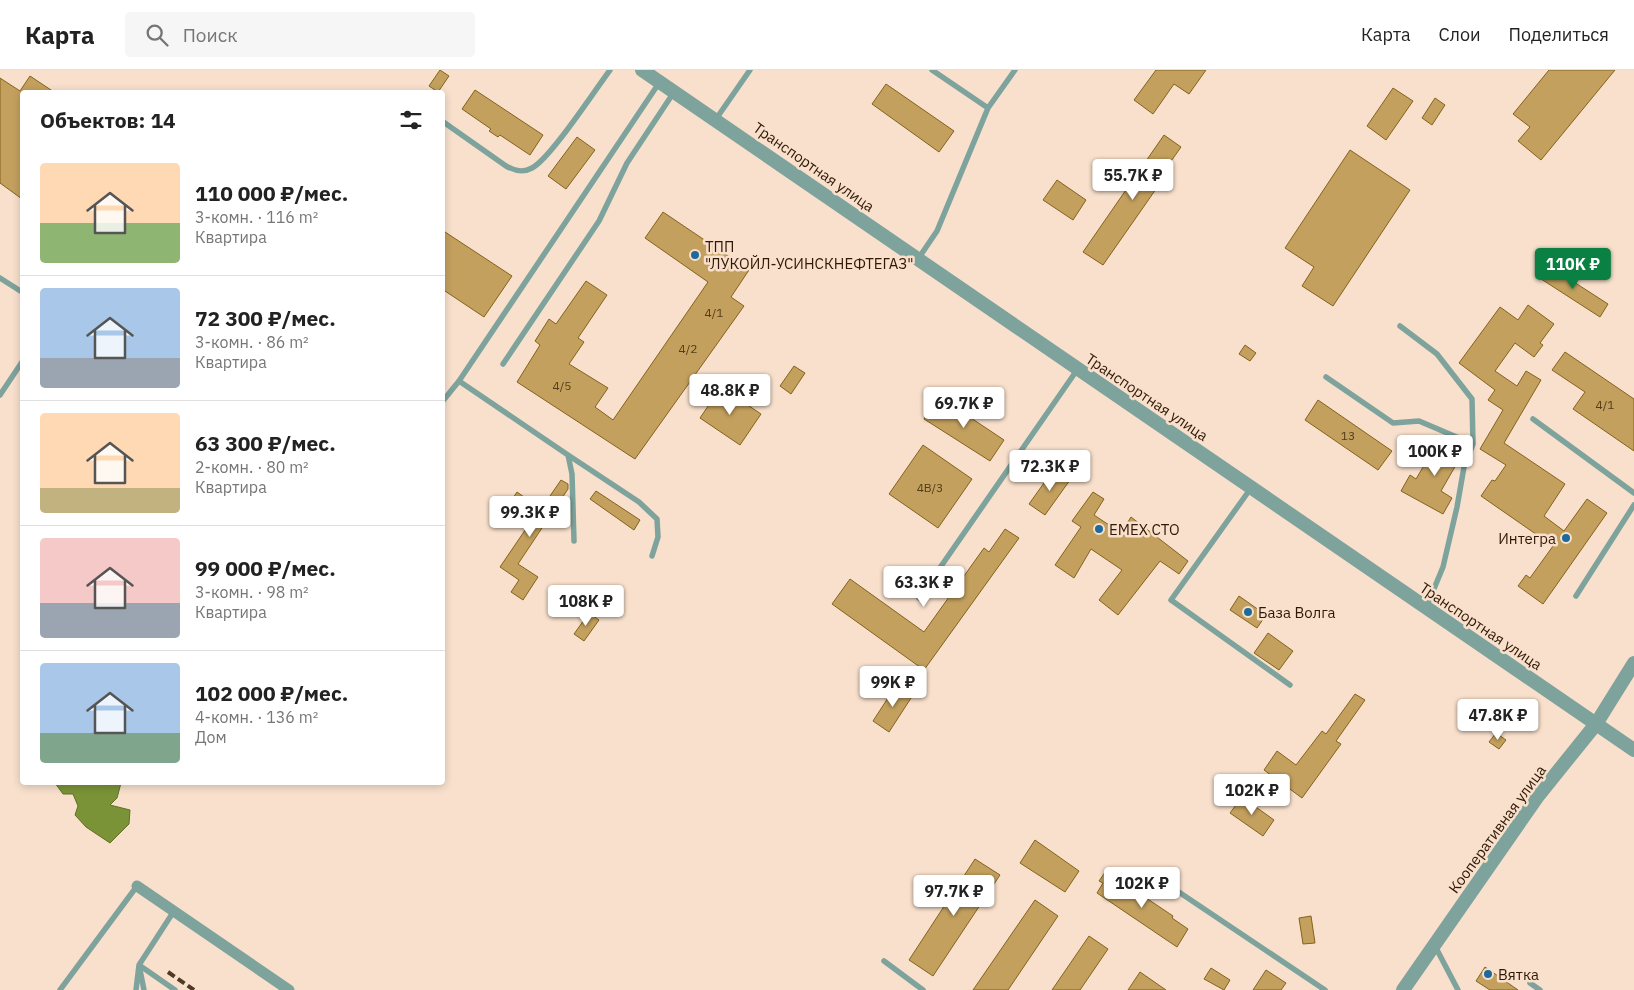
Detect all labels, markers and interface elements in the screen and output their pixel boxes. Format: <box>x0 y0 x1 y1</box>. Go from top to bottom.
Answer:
search box <box>125 12 475 57</box>
text: Карта <box>25 19 95 51</box>
icon: search <box>143 21 171 49</box>
text: Поиск <box>183 23 238 47</box>
text: Карта <box>1361 23 1411 46</box>
text: Слои <box>1439 23 1481 46</box>
text: Поделиться <box>1509 23 1609 46</box>
text: Объектов: 14 <box>40 106 176 134</box>
icon: filters <box>397 106 425 134</box>
street label: Транспортная улица <box>750 118 878 216</box>
pin: 55.7K ₽ <box>1087 158 1179 201</box>
text: 55.7K ₽ <box>1103 165 1163 185</box>
text: 110 000 ₽/мес. <box>195 179 348 207</box>
icon: home <box>80 183 140 243</box>
text: 3-комн. · 116 m² <box>195 207 318 227</box>
text: Квартира <box>195 227 267 247</box>
place label: ТПП "ЛУКОЙЛ-УСИНСКНЕФТЕГАЗ" <box>705 237 914 273</box>
pin: 110K ₽ <box>1532 248 1614 290</box>
marker: ТПП "ЛУКОЙЛ-УСИНСКНЕФТЕГАЗ" <box>689 249 701 261</box>
text: 110K ₽ <box>1546 254 1600 274</box>
text: 72 300 ₽/мес. <box>195 304 336 332</box>
house number: 4/1 <box>705 305 724 320</box>
icon: home <box>80 308 140 368</box>
text: 3-комн. · 86 m² <box>195 332 309 352</box>
house number: 4/2 <box>679 341 698 356</box>
street label: Транспортная улица <box>1082 349 1212 445</box>
text: Квартира <box>195 352 267 372</box>
pin: 48.8K ₽ <box>684 374 776 416</box>
house number: 4/5 <box>553 378 572 393</box>
text: 48.8K ₽ <box>700 380 760 400</box>
pin: 69.7K ₽ <box>918 386 1010 429</box>
text: 69.7K ₽ <box>934 393 994 413</box>
house number: 4/1 <box>1596 397 1615 412</box>
house number: 13 <box>1341 428 1355 443</box>
text: 63 300 ₽/мес. <box>195 429 336 457</box>
icon: home <box>80 433 140 493</box>
pin: 100K ₽ <box>1394 434 1476 477</box>
text: 100K ₽ <box>1408 441 1462 461</box>
pin: 72.3K ₽ <box>1004 450 1096 492</box>
text: 72.3K ₽ <box>1020 456 1080 476</box>
text: 2-комн. · 80 m² <box>195 457 309 477</box>
text: Квартира <box>195 477 267 497</box>
house number: 4В/3 <box>917 480 943 495</box>
pin: 99.3K ₽ <box>484 496 576 538</box>
text: 99.3K ₽ <box>500 502 560 522</box>
place label: EMEX СТО <box>1109 520 1180 539</box>
marker: EMEX СТО <box>1093 523 1105 535</box>
place label: Интегра <box>1498 529 1556 548</box>
marker: Интегра <box>1560 532 1572 544</box>
text: 99 000 ₽/мес. <box>195 554 336 582</box>
icon: home <box>80 558 140 618</box>
pin: 63.3K ₽ <box>878 566 970 608</box>
text: 63.3K ₽ <box>894 572 954 592</box>
street label: Транспортная улица <box>1416 578 1546 674</box>
text: 3-комн. · 98 m² <box>195 582 309 602</box>
pin: 108K ₽ <box>545 584 627 627</box>
text: 108K ₽ <box>559 591 613 611</box>
text: Квартира <box>195 602 267 622</box>
place label: База Волга <box>1258 603 1335 622</box>
marker: База Волга <box>1242 606 1254 618</box>
pin: 99K ₽ <box>858 666 928 708</box>
text: 99K ₽ <box>871 672 915 692</box>
text: 102 000 ₽/мес. <box>195 679 348 707</box>
icon: home <box>80 683 140 743</box>
pin: 47.8K ₽ <box>1452 698 1544 741</box>
text: 47.8K ₽ <box>1468 705 1528 725</box>
text: 4-комн. · 136 m² <box>195 707 318 727</box>
text: Дом <box>195 727 227 747</box>
street label: Кооперативная улица <box>1444 761 1550 897</box>
pin: 102K ₽ <box>1211 774 1293 816</box>
text: 102K ₽ <box>1225 780 1279 800</box>
pin: 102K ₽ <box>1101 866 1183 909</box>
text: 102K ₽ <box>1115 873 1169 893</box>
pin: 97.7K ₽ <box>908 874 1000 917</box>
text: 97.7K ₽ <box>924 881 984 901</box>
place label: Вятка <box>1498 965 1539 984</box>
marker: Вятка <box>1482 968 1494 980</box>

